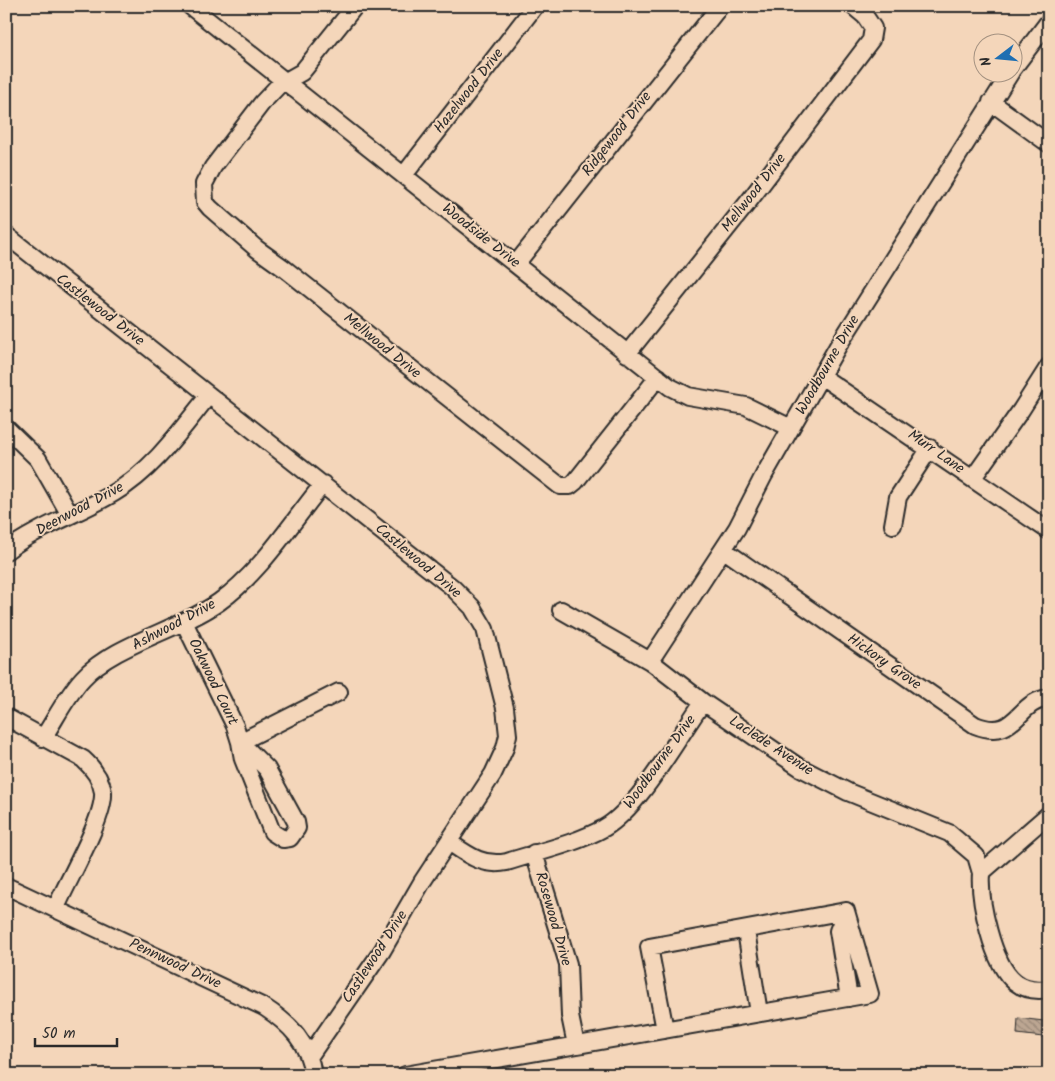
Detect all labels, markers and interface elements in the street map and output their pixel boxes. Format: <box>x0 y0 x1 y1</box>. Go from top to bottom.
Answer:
north arrow <box>972 32 1022 82</box>
street label: Hazelwood Drive <box>428 43 510 139</box>
text: N <box>975 54 998 69</box>
street label: Ridgewood Drive <box>576 86 658 182</box>
street label: Mellwood Drive <box>715 148 793 238</box>
street label: Woodside Drive <box>436 198 526 275</box>
street label: Castlewood Drive <box>50 268 150 353</box>
street label: Mellwood Drive <box>338 307 426 385</box>
street label: Woodbourne Drive <box>790 310 866 419</box>
street label: Murr Lane <box>903 424 970 481</box>
street label: Deerwood Drive <box>32 476 129 542</box>
street label: Castlewood Drive <box>369 517 467 605</box>
street label: Ashwood Drive <box>128 593 220 657</box>
street label: Hickory Grove <box>842 627 926 697</box>
street label: Oakwood Court <box>182 634 245 730</box>
street label: Woodbourne Drive <box>617 710 703 814</box>
street label: Laclede Avenue <box>724 710 818 783</box>
street label: Rosewood Drive <box>528 869 578 969</box>
street label: Castlewood Drive <box>336 905 414 1008</box>
street label: Pennwood Drive <box>125 932 225 996</box>
scale bar <box>35 1016 118 1048</box>
text: 50 m <box>42 1022 76 1046</box>

